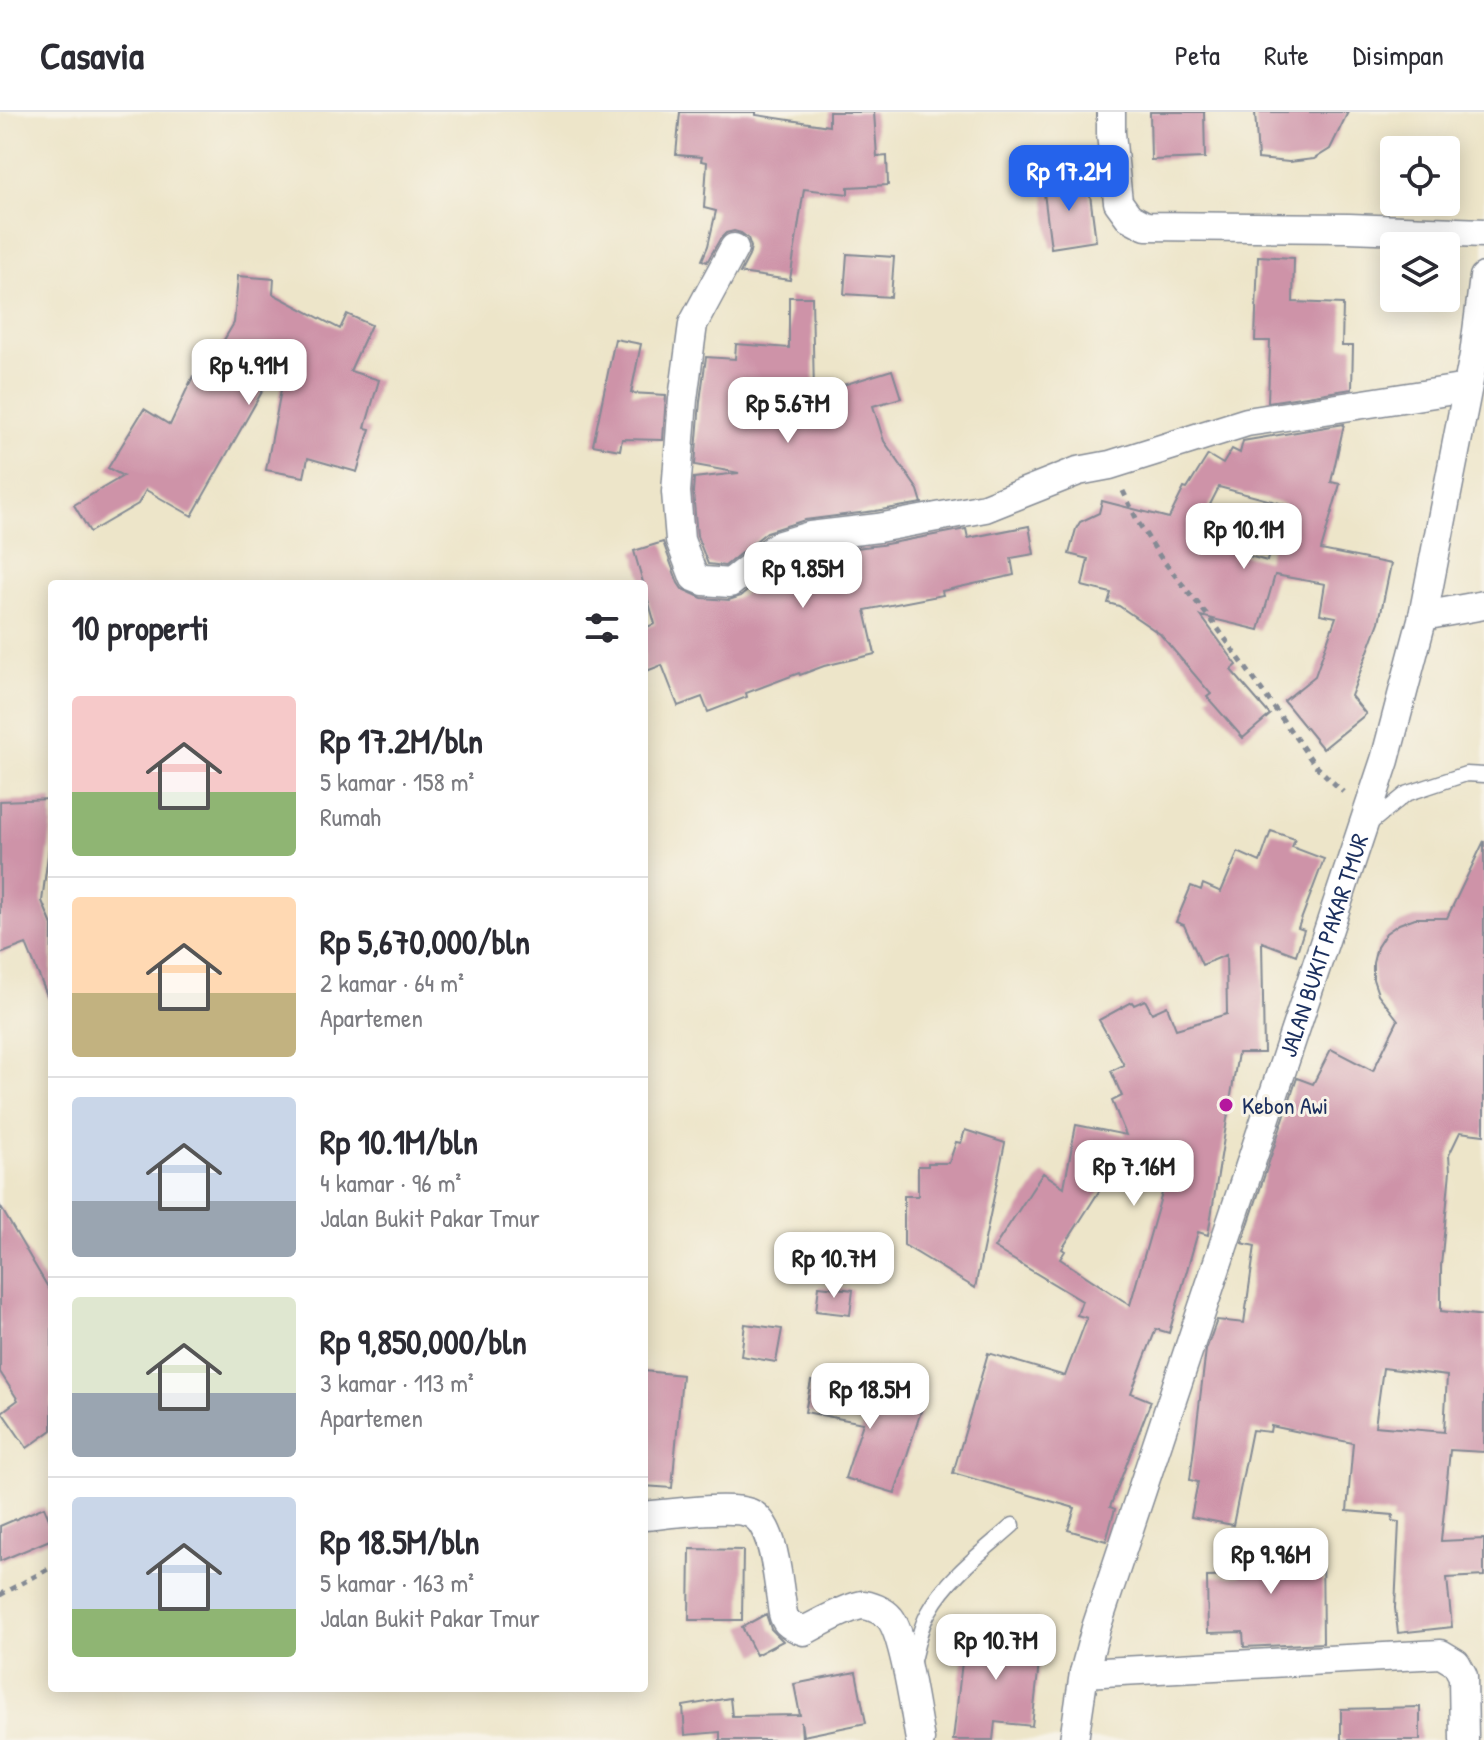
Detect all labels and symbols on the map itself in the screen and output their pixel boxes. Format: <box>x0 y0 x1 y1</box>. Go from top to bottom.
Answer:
pin: Rp 17.2M <box>986 145 1152 213</box>
pin: Rp 4.91M <box>166 339 332 407</box>
pin: Rp 5.67M <box>705 377 871 445</box>
pin: Rp 10.1M <box>1161 503 1327 571</box>
pin: Rp 9.85M <box>720 542 886 610</box>
street label: JALAN BUKIT PAKAR TMUR <box>1271 829 1375 1061</box>
place label: Kebon Awi <box>1242 1089 1328 1121</box>
marker: Kebon Awi <box>1217 1096 1235 1114</box>
pin: Rp 7.16M <box>1051 1140 1217 1208</box>
pin: Rp 10.7M <box>751 1232 917 1300</box>
pin: Rp 18.5M <box>787 1363 953 1431</box>
pin: Rp 9.96M <box>1188 1528 1354 1596</box>
pin: Rp 10.7M <box>913 1614 1079 1682</box>

